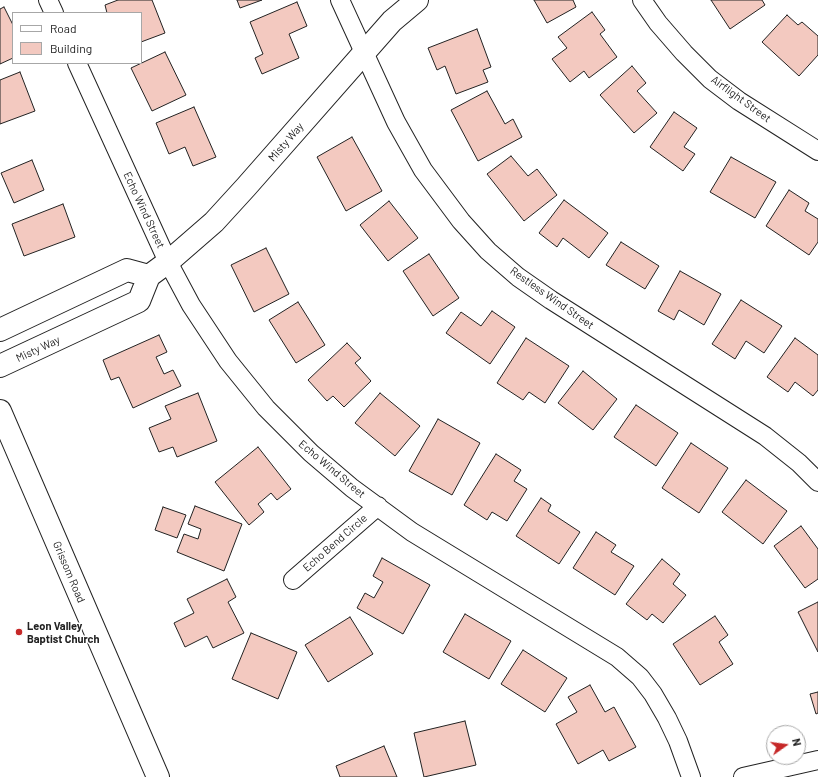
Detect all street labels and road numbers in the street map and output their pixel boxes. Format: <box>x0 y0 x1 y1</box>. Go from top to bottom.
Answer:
street label: Airflight Street <box>708 73 774 125</box>
street label: Misty Way <box>266 120 306 164</box>
street label: Echo Wind Street <box>120 170 168 250</box>
street label: Restless Wind Street <box>508 264 596 332</box>
street label: Misty Way <box>14 333 62 365</box>
street label: Echo Wind Street <box>296 437 368 501</box>
street label: Echo Bend Circle <box>300 512 370 574</box>
street label: Grissom Road <box>50 539 88 605</box>

